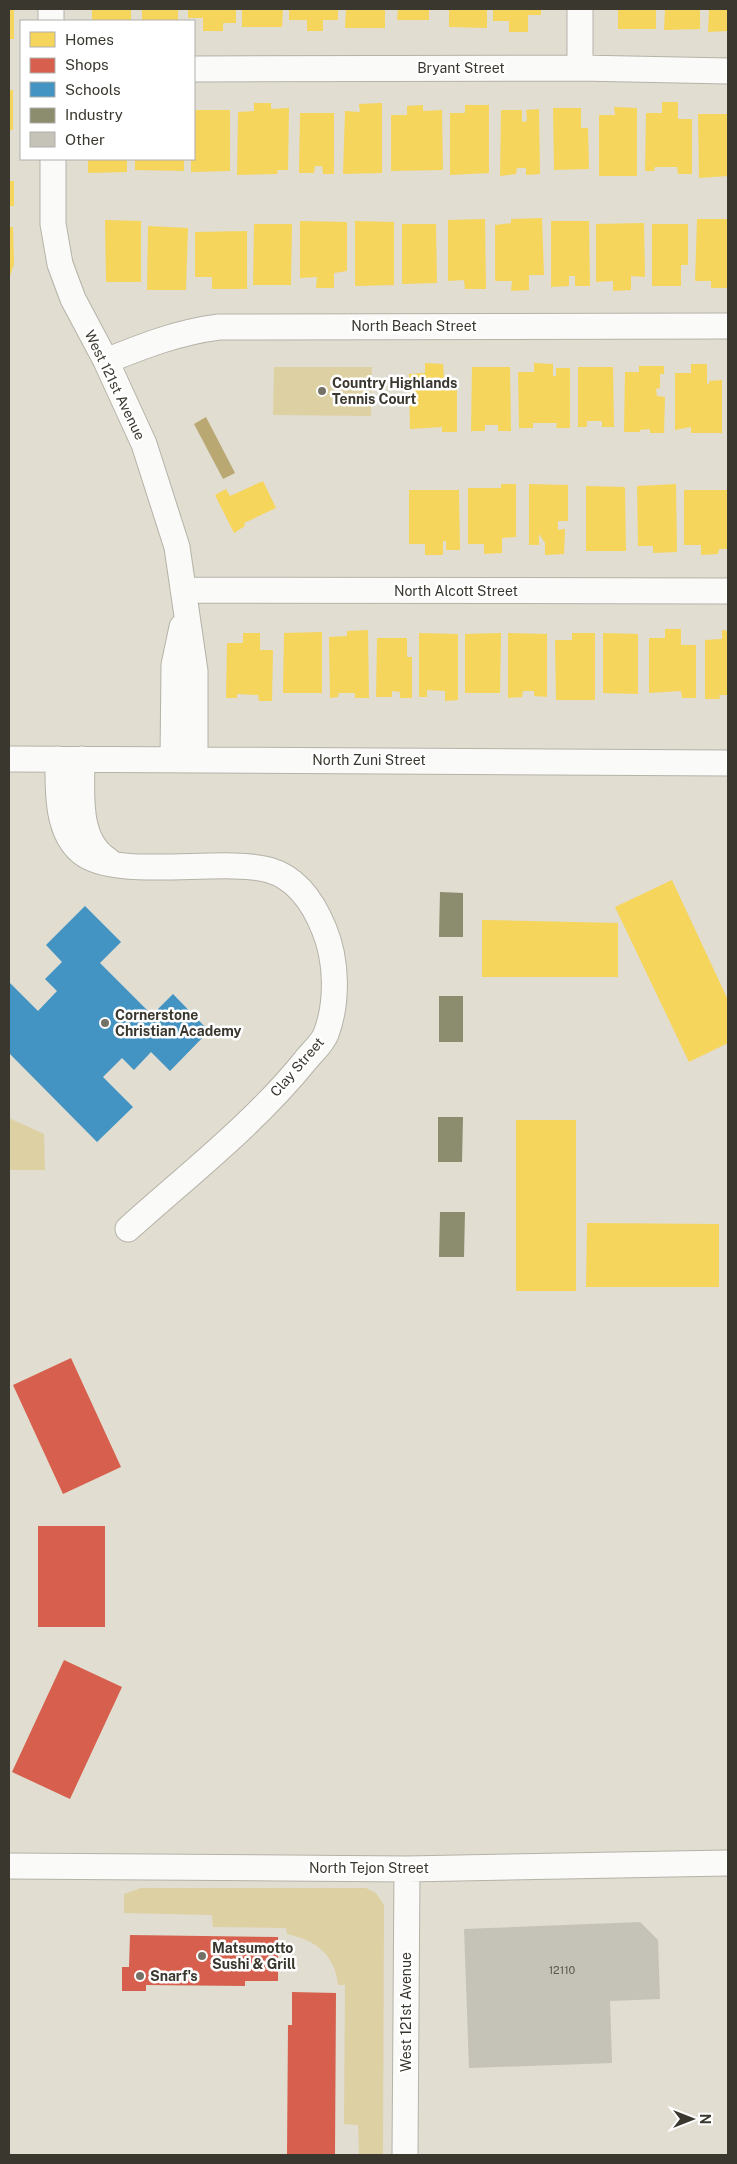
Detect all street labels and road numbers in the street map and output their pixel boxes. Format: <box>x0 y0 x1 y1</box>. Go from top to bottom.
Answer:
street label: Bryant Street <box>417 60 505 76</box>
street label: North Beach Street <box>351 318 477 334</box>
street label: West 121st Avenue <box>82 328 149 442</box>
street label: North Alcott Street <box>394 583 518 599</box>
street label: North Zuni Street <box>312 752 426 768</box>
street label: Clay Street <box>267 1034 327 1100</box>
street label: North Tejon Street <box>309 1860 429 1876</box>
street label: West 121st Avenue <box>398 1952 414 2072</box>

